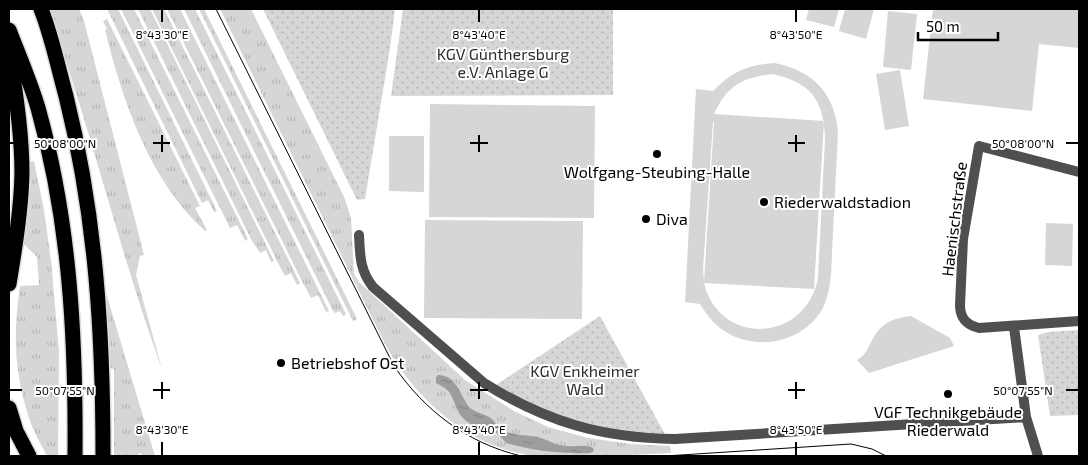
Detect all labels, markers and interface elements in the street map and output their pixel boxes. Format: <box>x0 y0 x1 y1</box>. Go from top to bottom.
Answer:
scale bar <box>918 10 998 42</box>
text: 50 m <box>926 17 960 35</box>
text: 8°43'30"E <box>135 27 189 41</box>
text: 8°43'40"E <box>452 27 506 41</box>
text: 8°43'50"E <box>770 27 823 41</box>
park label: KGV Günthersburg e.V. Anlage G <box>437 44 569 81</box>
text: 50°08'00"N <box>34 136 96 150</box>
text: 50°08'00"N <box>992 136 1054 150</box>
marker: Wolfgang-Steubing-Halle <box>651 148 663 160</box>
street label: Haenischstraße <box>937 161 970 277</box>
place label: Wolfgang-Steubing-Halle <box>564 162 750 181</box>
place label: Riederwaldstadion <box>774 192 911 211</box>
marker: Riederwaldstadion <box>758 196 770 208</box>
place label: Diva <box>656 209 688 228</box>
marker: Diva <box>640 213 652 225</box>
place label: Betriebshof Ost <box>291 353 404 372</box>
marker: Betriebshof Ost <box>275 357 287 369</box>
park label: KGV Enkheimer Wald <box>530 361 640 398</box>
text: 50°07'55"N <box>35 383 95 397</box>
text: 50°07'55"N <box>993 383 1053 397</box>
marker: VGF Technikgebäude Riederwald <box>942 388 954 400</box>
place label: VGF Technikgebäude Riederwald <box>874 402 1022 439</box>
text: 8°43'30"E <box>135 422 189 436</box>
text: 8°43'40"E <box>452 422 506 436</box>
text: 8°43'50"E <box>770 422 823 436</box>

